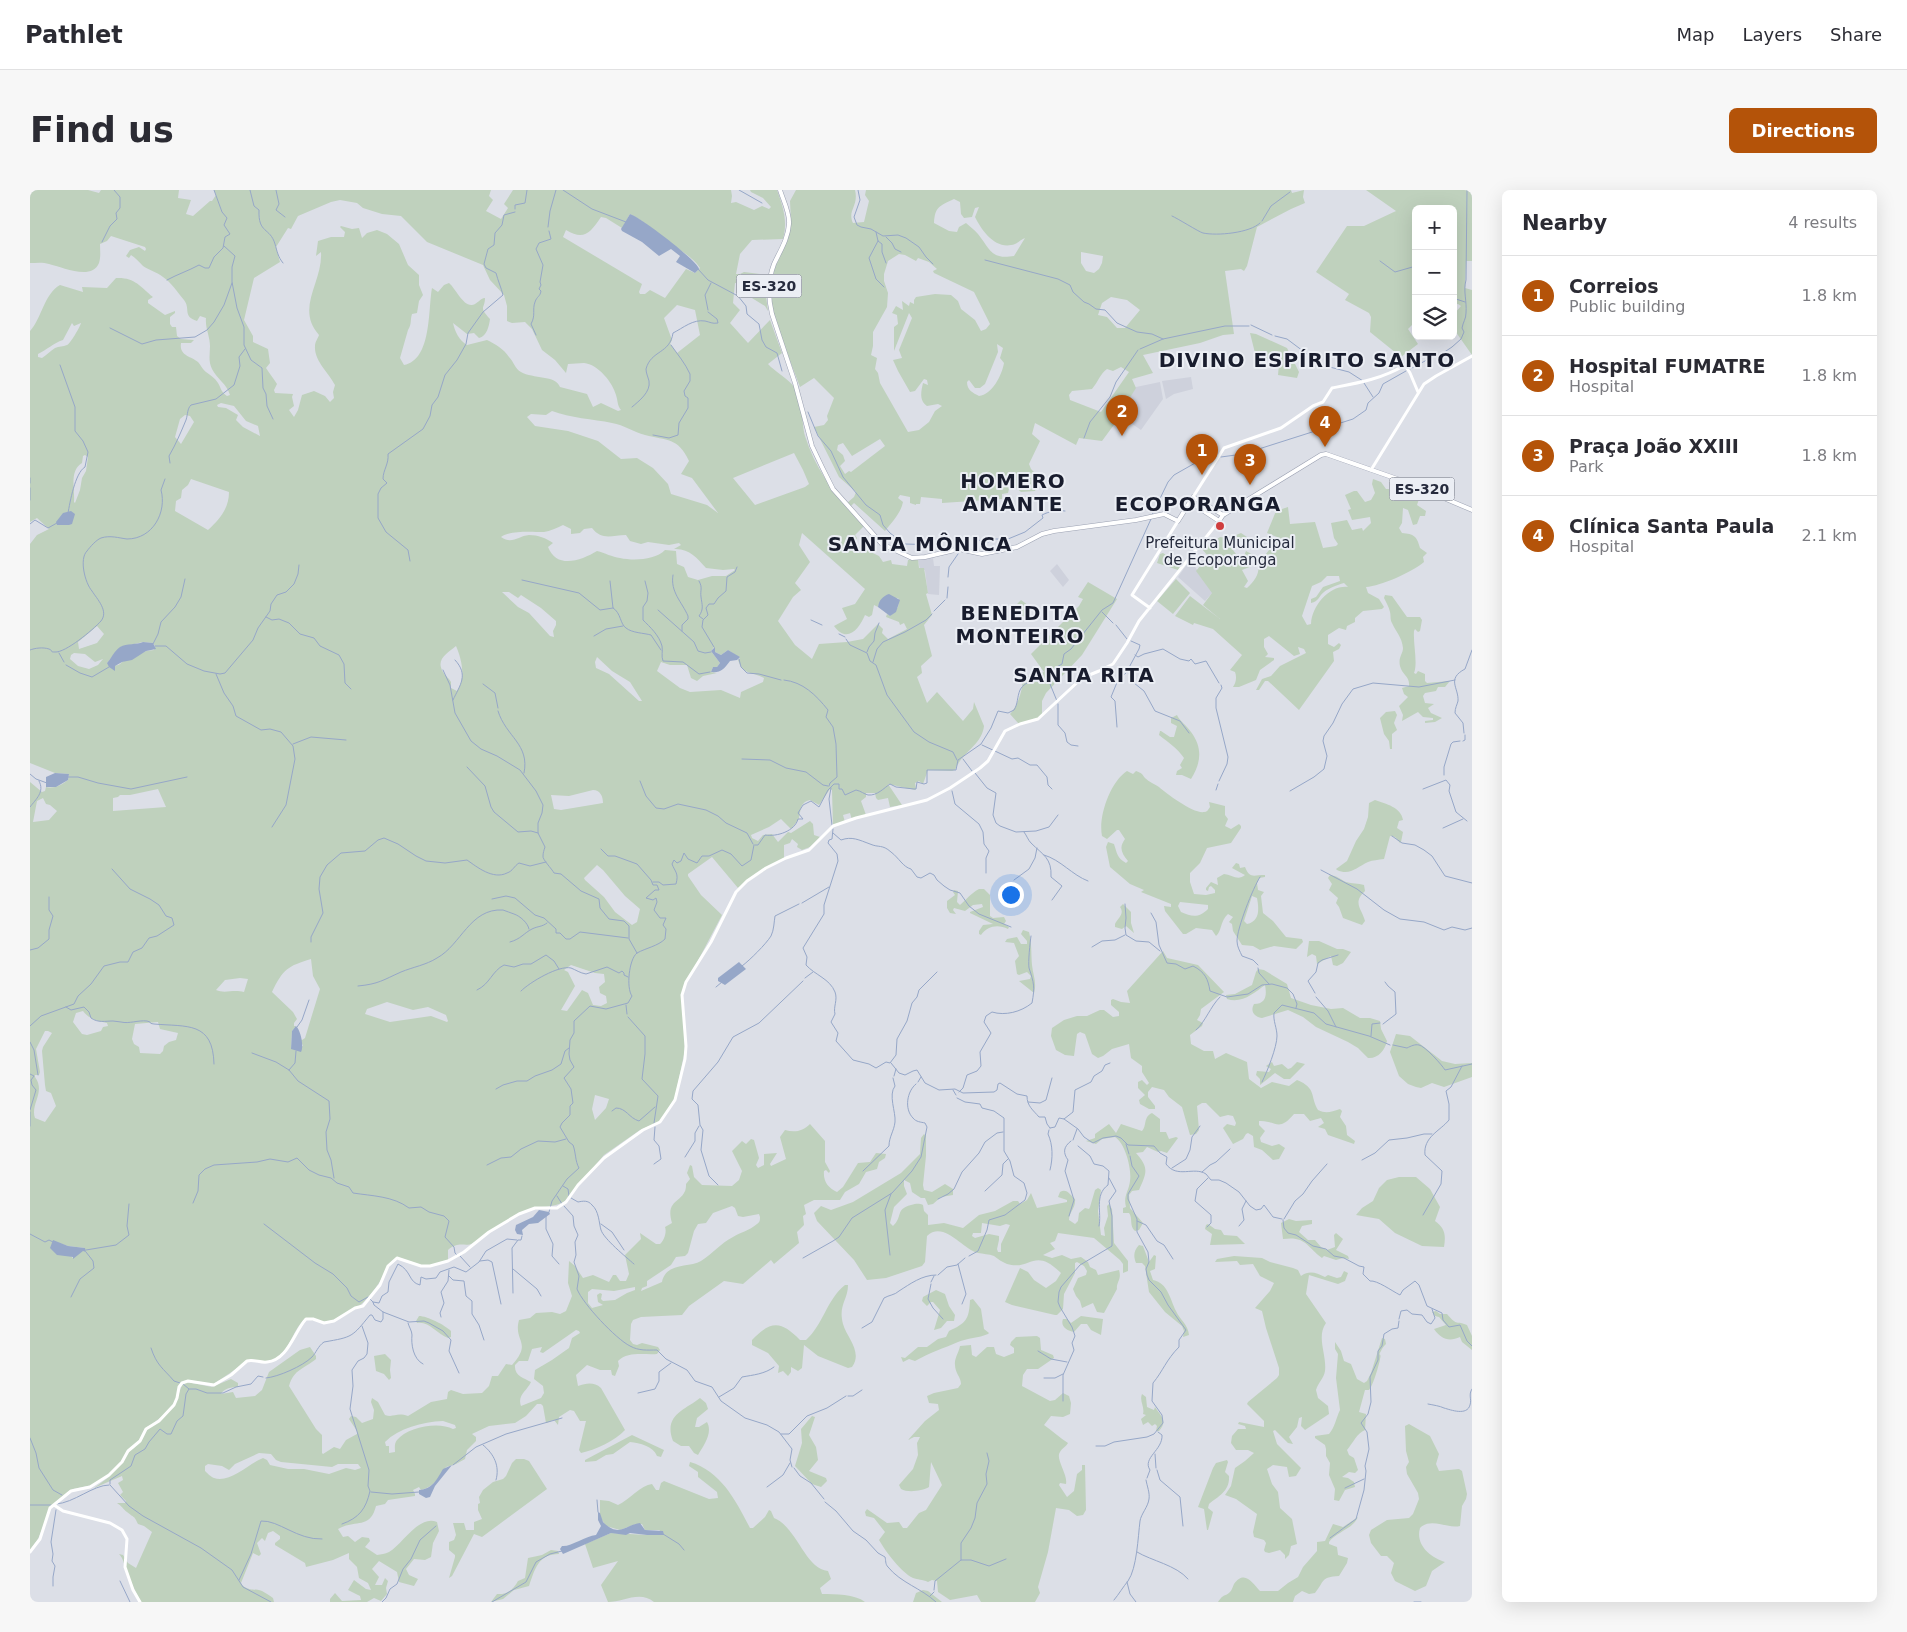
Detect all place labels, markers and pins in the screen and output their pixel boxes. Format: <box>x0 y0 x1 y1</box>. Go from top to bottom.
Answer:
pin: 2 <box>1106 395 1138 436</box>
pin: 4 <box>1309 406 1341 447</box>
pin: 1 <box>1186 434 1218 475</box>
pin: 3 <box>1234 444 1266 485</box>
marker: Prefeitura Municipal de Ecoporanga <box>1214 520 1226 532</box>
place label: Prefeitura Municipal de Ecoporanga <box>1145 534 1295 569</box>

